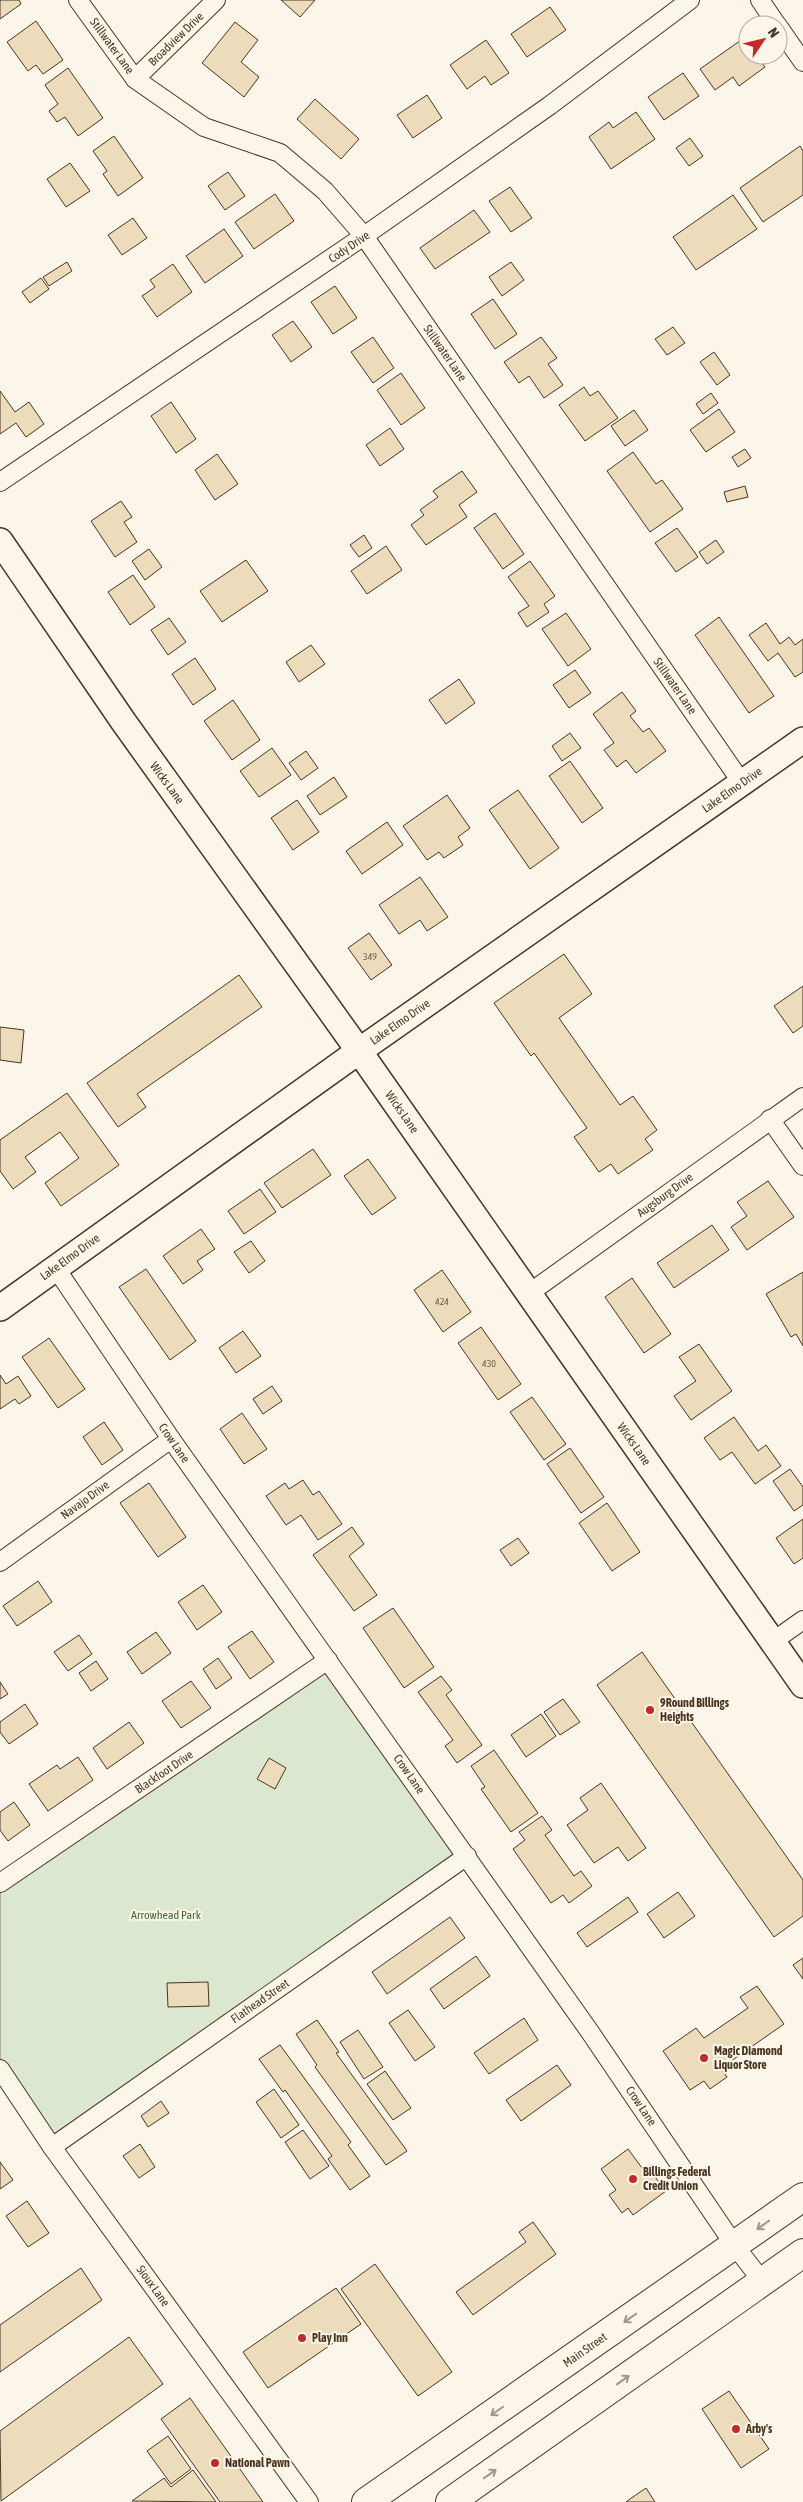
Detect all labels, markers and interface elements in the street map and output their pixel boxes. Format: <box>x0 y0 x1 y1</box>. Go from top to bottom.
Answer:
street label: Broadview Drive <box>145 9 207 69</box>
street label: Stillwater Lane <box>87 15 137 77</box>
north arrow <box>738 15 788 65</box>
text: N <box>765 25 783 41</box>
street label: Cody Drive <box>326 228 372 266</box>
street label: Stillwater Lane <box>420 322 470 384</box>
street label: Stillwater Lane <box>650 655 700 717</box>
street label: Wicks Lane <box>147 759 187 807</box>
street label: Lake Elmo Drive <box>699 764 765 816</box>
house number: 349 <box>363 951 377 962</box>
street label: Lake Elmo Drive <box>367 996 433 1048</box>
street label: Wicks Lane <box>382 1088 422 1136</box>
street label: Augsburg Drive <box>634 1170 696 1220</box>
street label: Lake Elmo Drive <box>38 1231 102 1283</box>
house number: 424 <box>435 1296 449 1307</box>
house number: 430 <box>482 1358 496 1369</box>
street label: Wicks Lane <box>614 1420 654 1468</box>
street label: Crow Lane <box>155 1421 193 1465</box>
street label: Navajo Drive <box>58 1478 112 1522</box>
place label: 9Round Billings Heights <box>660 1696 730 1724</box>
marker: 9Round Billings Heights <box>644 1704 656 1716</box>
street label: Blackfoot Drive <box>132 1747 196 1797</box>
street label: Crow Lane <box>390 1752 428 1796</box>
park label: Arrowhead Park <box>131 1908 202 1922</box>
street label: Flathead Street <box>228 1976 292 2026</box>
place label: Magic Diamond Liquor Store <box>714 2044 783 2072</box>
marker: Magic Diamond Liquor Store <box>698 2052 710 2064</box>
street label: Crow Lane <box>623 2084 659 2128</box>
place label: Billings Federal Credit Union <box>643 2165 711 2193</box>
marker: Billings Federal Credit Union <box>627 2173 639 2185</box>
one-way arrow <box>757 2220 770 2231</box>
street label: Sioux Lane <box>133 2263 173 2309</box>
one-way arrow <box>623 2313 637 2323</box>
street label: Main Street <box>560 2330 610 2370</box>
place label: Play Inn <box>312 2331 348 2345</box>
marker: Play Inn <box>296 2332 308 2344</box>
one-way arrow <box>615 2374 629 2385</box>
one-way arrow <box>490 2406 504 2416</box>
place label: Arby's <box>745 2422 773 2436</box>
marker: Arby's <box>730 2423 742 2435</box>
place label: National Pawn <box>225 2456 290 2470</box>
marker: National Pawn <box>209 2457 221 2469</box>
one-way arrow <box>483 2468 496 2479</box>

